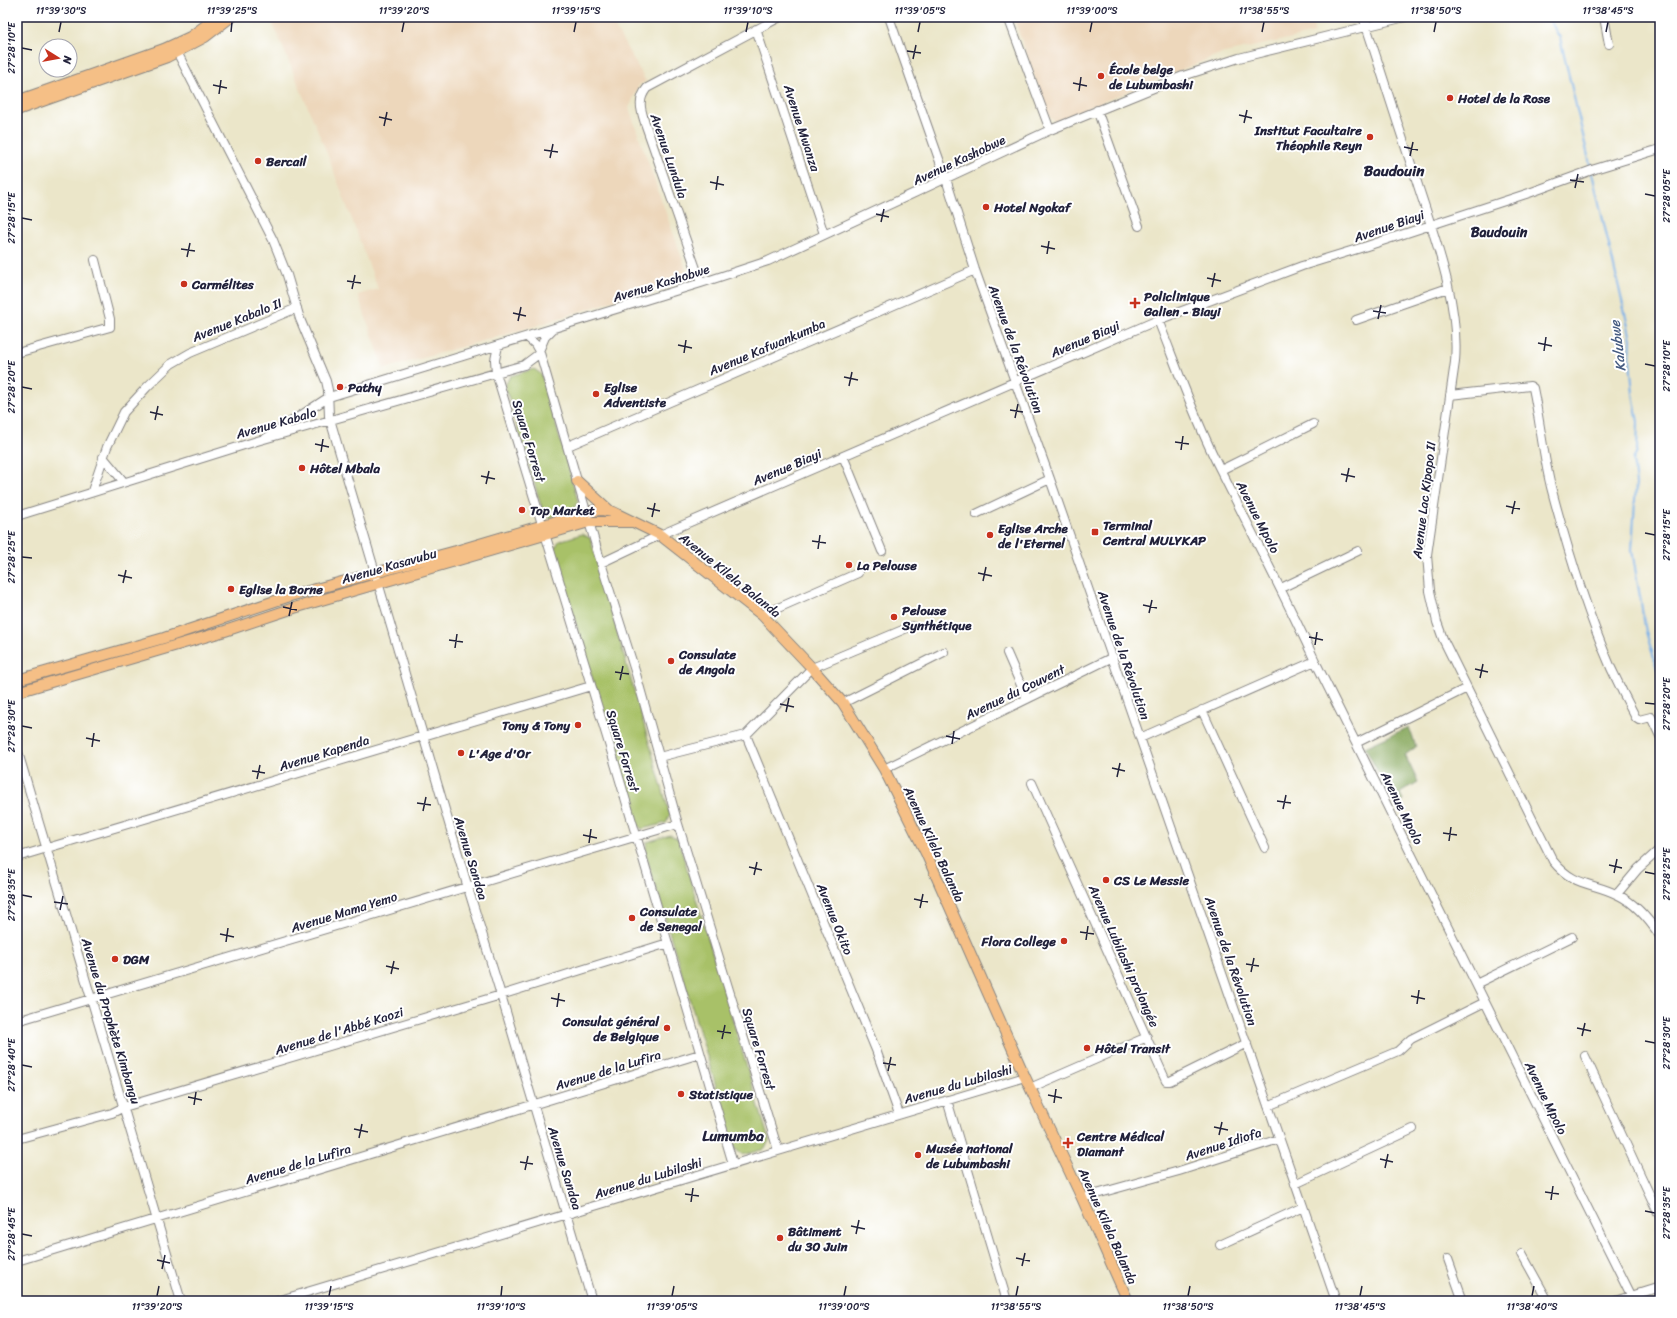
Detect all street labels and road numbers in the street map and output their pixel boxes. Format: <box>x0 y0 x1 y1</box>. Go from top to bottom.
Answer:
street label: Avenue Mwanza <box>777 80 827 175</box>
street label: Avenue Lundula <box>643 109 695 202</box>
street label: Avenue Kashobwe <box>908 128 1009 192</box>
street label: Avenue Biayi <box>1350 203 1428 249</box>
street label: Avenue Kashobwe <box>609 257 712 309</box>
street label: Avenue de la Révolution <box>982 280 1050 417</box>
street label: Avenue Kabalo II <box>188 291 286 349</box>
street label: Avenue Kafwankumba <box>704 312 829 382</box>
street label: Avenue Biayi <box>1046 314 1124 364</box>
street label: Square Forrest <box>506 397 553 486</box>
street label: Avenue Kabalo <box>232 400 320 446</box>
street label: Avenue Lac Kipopo II <box>1405 440 1443 561</box>
street label: Avenue Biayi <box>748 442 826 492</box>
street label: Avenue Mpolo <box>1229 476 1286 558</box>
street label: Avenue Kilela Balanda <box>673 526 786 624</box>
street label: Avenue Kasavubu <box>338 541 439 591</box>
street label: Avenue de la Révolution <box>1091 586 1157 723</box>
street label: Avenue du Couvent <box>960 657 1070 727</box>
street label: Square Forrest <box>600 707 647 796</box>
street label: Avenue Kapenda <box>275 728 372 778</box>
street label: Avenue Mpolo <box>1374 766 1430 849</box>
street label: Avenue Kilela Balanda <box>897 781 971 906</box>
street label: Avenue Sandoa <box>447 812 495 903</box>
street label: Avenue Okito <box>810 878 860 959</box>
street label: Avenue Lubilashi prolongée <box>1082 880 1166 1031</box>
street label: Avenue Mama Yemo <box>287 885 401 939</box>
street label: Avenue de la Révolution <box>1198 892 1264 1029</box>
street label: Avenue du Prophète Kimbangu <box>74 934 147 1107</box>
street label: Avenue de l'Abbé Kaozi <box>271 1000 407 1062</box>
street label: Square Forrest <box>736 1005 783 1094</box>
street label: Avenue de la Lufira <box>551 1043 664 1097</box>
street label: Avenue Mpolo <box>1518 1056 1574 1139</box>
street label: Avenue du Lubilashi <box>900 1057 1015 1111</box>
street label: Avenue Idiofa <box>1181 1121 1265 1168</box>
street label: Avenue Sandoa <box>541 1122 589 1213</box>
street label: Avenue de la Lufira <box>241 1137 354 1191</box>
street label: Avenue du Lubilashi <box>590 1151 705 1206</box>
street label: Avenue Kilela Balanda <box>1072 1163 1144 1289</box>

